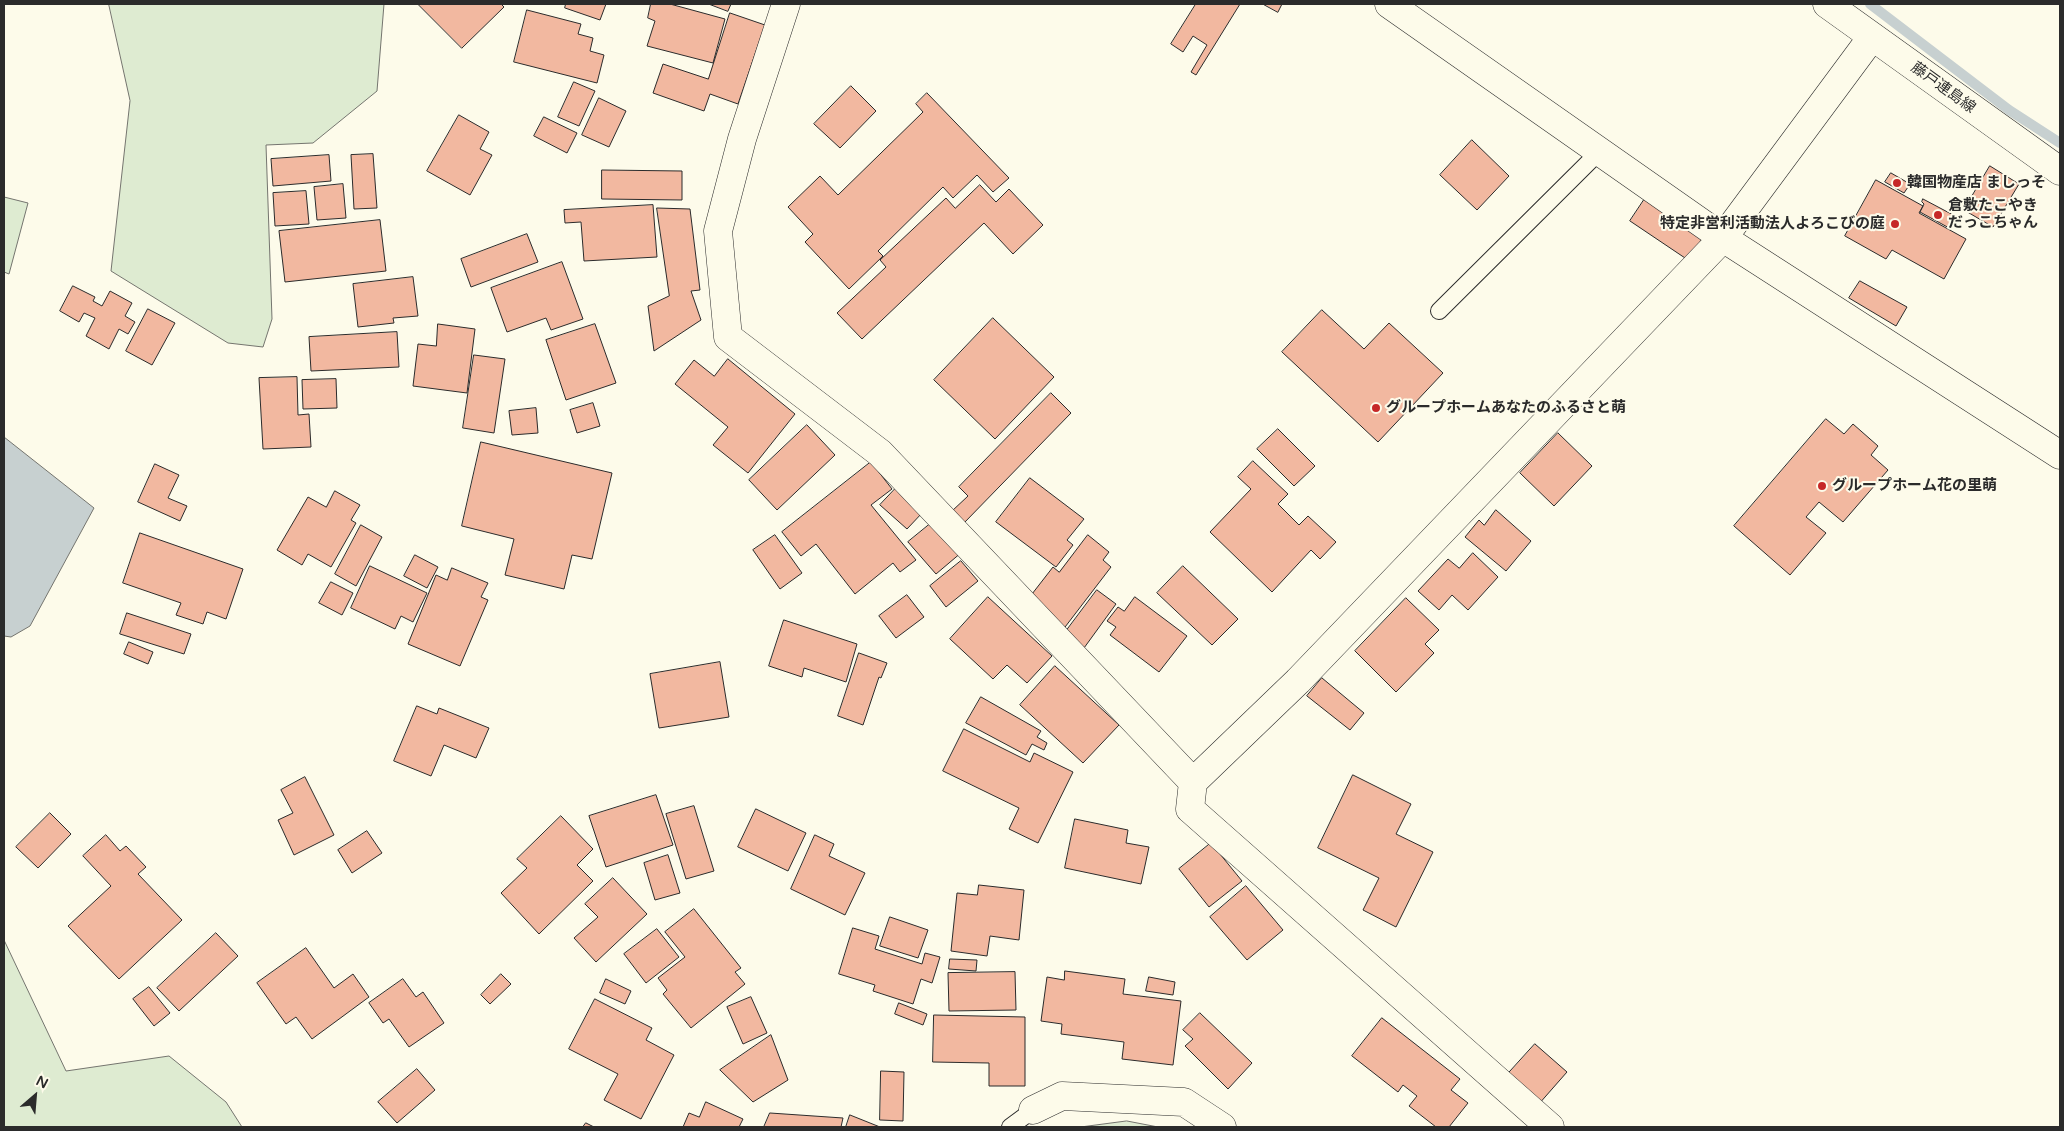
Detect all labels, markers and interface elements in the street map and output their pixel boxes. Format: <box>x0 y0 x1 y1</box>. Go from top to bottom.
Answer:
street label: 藤戸連島線 <box>1907 59 1979 117</box>
place label: 韓国物産店 ましっそ <box>1907 174 2046 192</box>
marker: 韓国物産店 ましっそ <box>1891 177 1903 189</box>
place label: 倉敷たこやき だっこちゃん <box>1948 197 2038 232</box>
marker: 倉敷たこやき だっこちゃん <box>1932 209 1944 221</box>
place label: 特定非営利活動法人よろこびの庭 <box>1660 215 1885 233</box>
marker: 特定非営利活動法人よろこびの庭 <box>1889 218 1901 230</box>
place label: グループホームあなたのふるさと萌 <box>1386 399 1626 417</box>
marker: グループホームあなたのふるさと萌 <box>1370 402 1382 414</box>
place label: グループホーム花の里萌 <box>1832 477 1997 495</box>
marker: グループホーム花の里萌 <box>1816 480 1828 492</box>
north arrow <box>10 1071 60 1121</box>
text: N <box>33 1072 51 1092</box>

